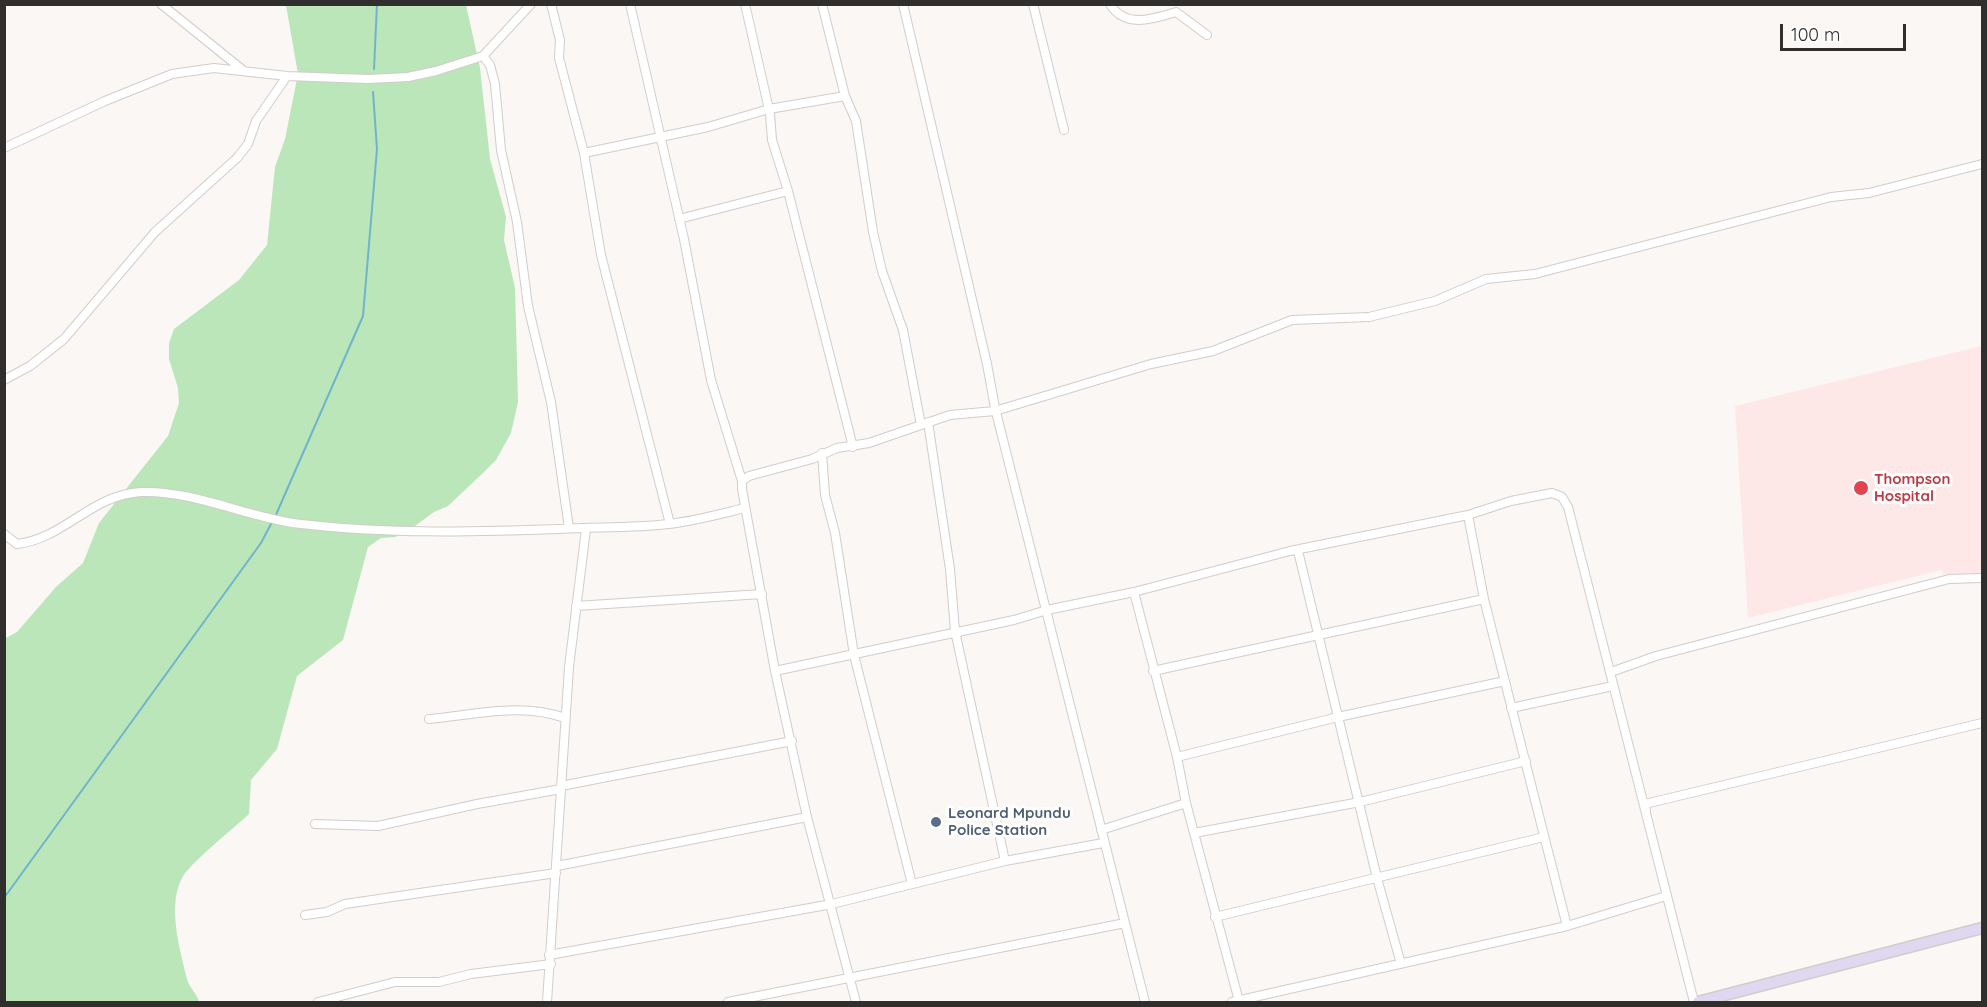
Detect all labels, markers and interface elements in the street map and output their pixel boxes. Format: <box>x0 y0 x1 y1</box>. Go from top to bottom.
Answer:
scale bar <box>1783 12 1909 50</box>
text: 100 m <box>1791 23 1840 46</box>
place label: Thompson Hospital <box>1874 470 1950 505</box>
marker: Thompson Hospital <box>1852 479 1870 497</box>
place label: Leonard Mpundu Police Station <box>948 804 1071 839</box>
marker: Leonard Mpundu Police Station <box>929 815 943 829</box>

